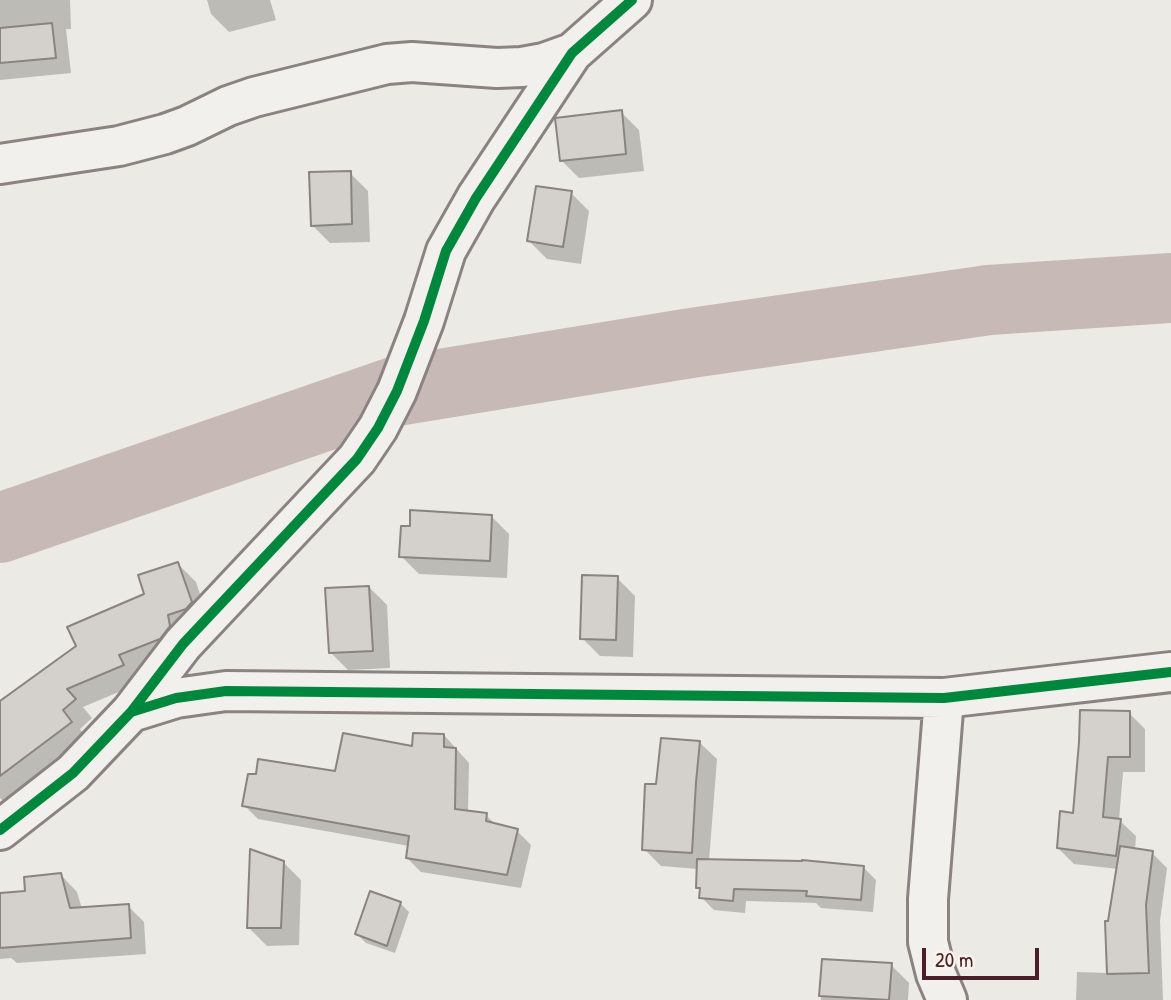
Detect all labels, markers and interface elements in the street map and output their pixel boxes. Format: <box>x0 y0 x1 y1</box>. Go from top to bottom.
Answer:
scale bar <box>926 934 1043 978</box>
text: 20 m <box>935 945 973 974</box>

